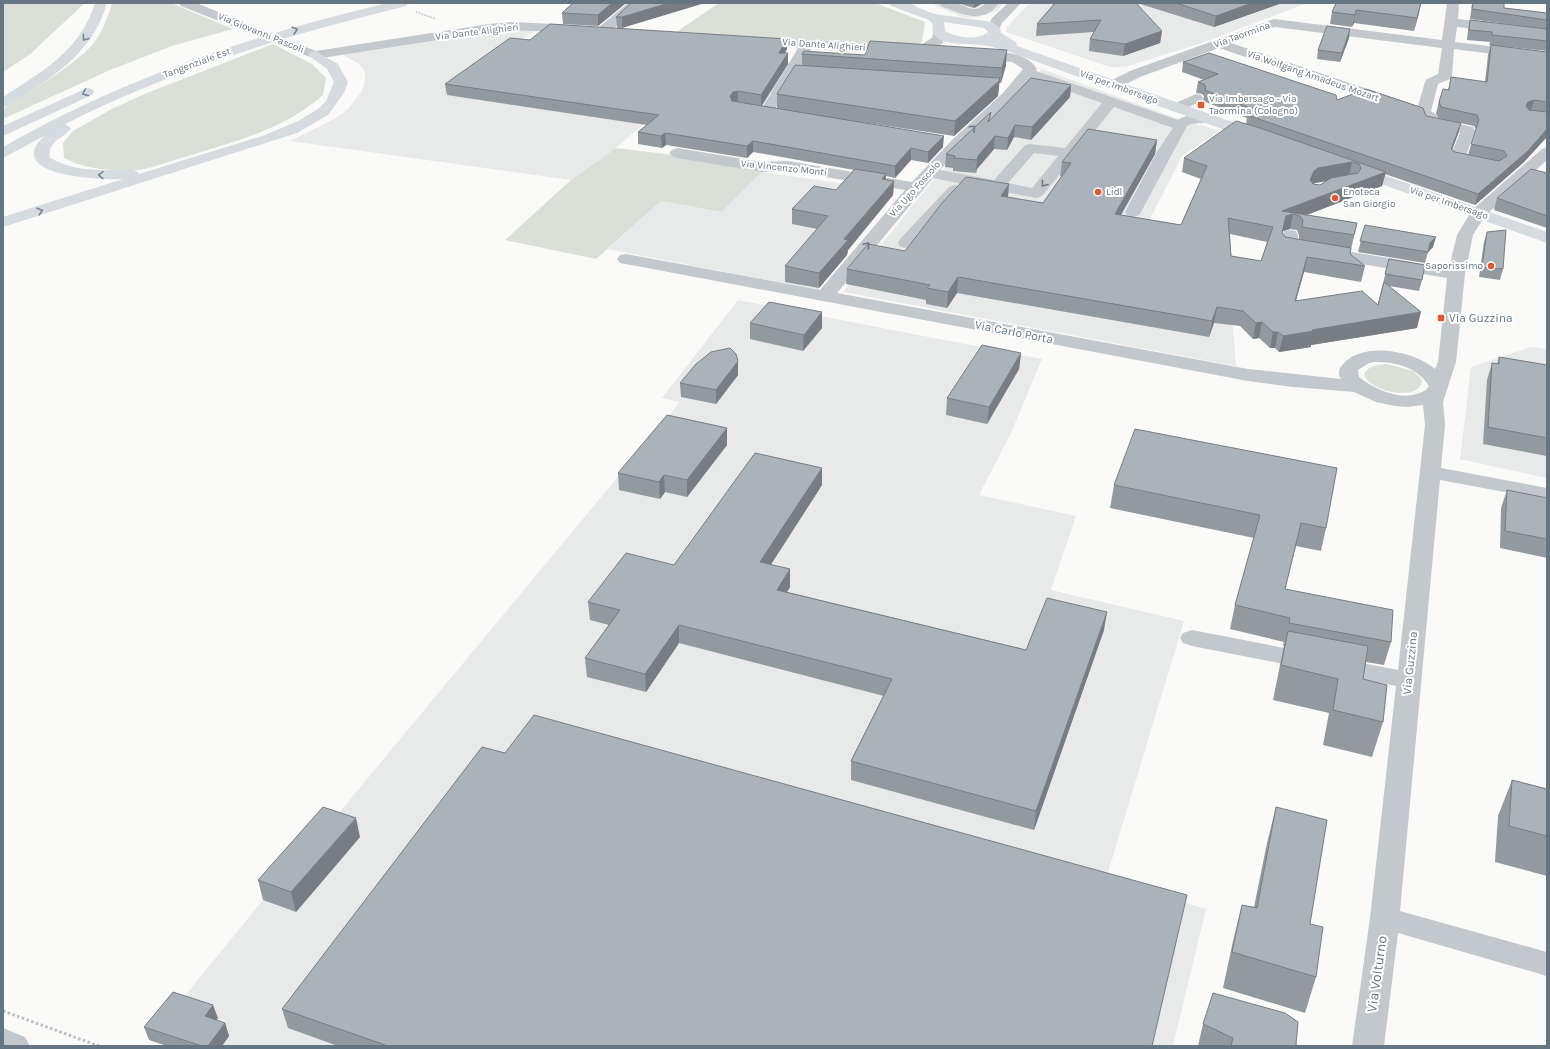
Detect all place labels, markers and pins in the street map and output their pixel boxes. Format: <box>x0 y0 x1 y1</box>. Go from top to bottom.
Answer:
place label: Via Imbersago - Via Taormina (Cologno) <box>1209 93 1298 117</box>
marker: Via Imbersago - Via Taormina (Cologno) <box>1196 100 1206 110</box>
place label: Lidl <box>1106 186 1122 198</box>
place label: Enoteca San Giorgio <box>1343 186 1395 210</box>
marker: Lidl <box>1093 187 1103 197</box>
marker: Enoteca San Giorgio <box>1330 193 1340 203</box>
place label: Saporissimo <box>1425 260 1483 272</box>
marker: Saporissimo <box>1486 261 1496 271</box>
place label: Via Guzzina <box>1449 311 1513 325</box>
marker: Via Guzzina <box>1436 313 1446 323</box>

